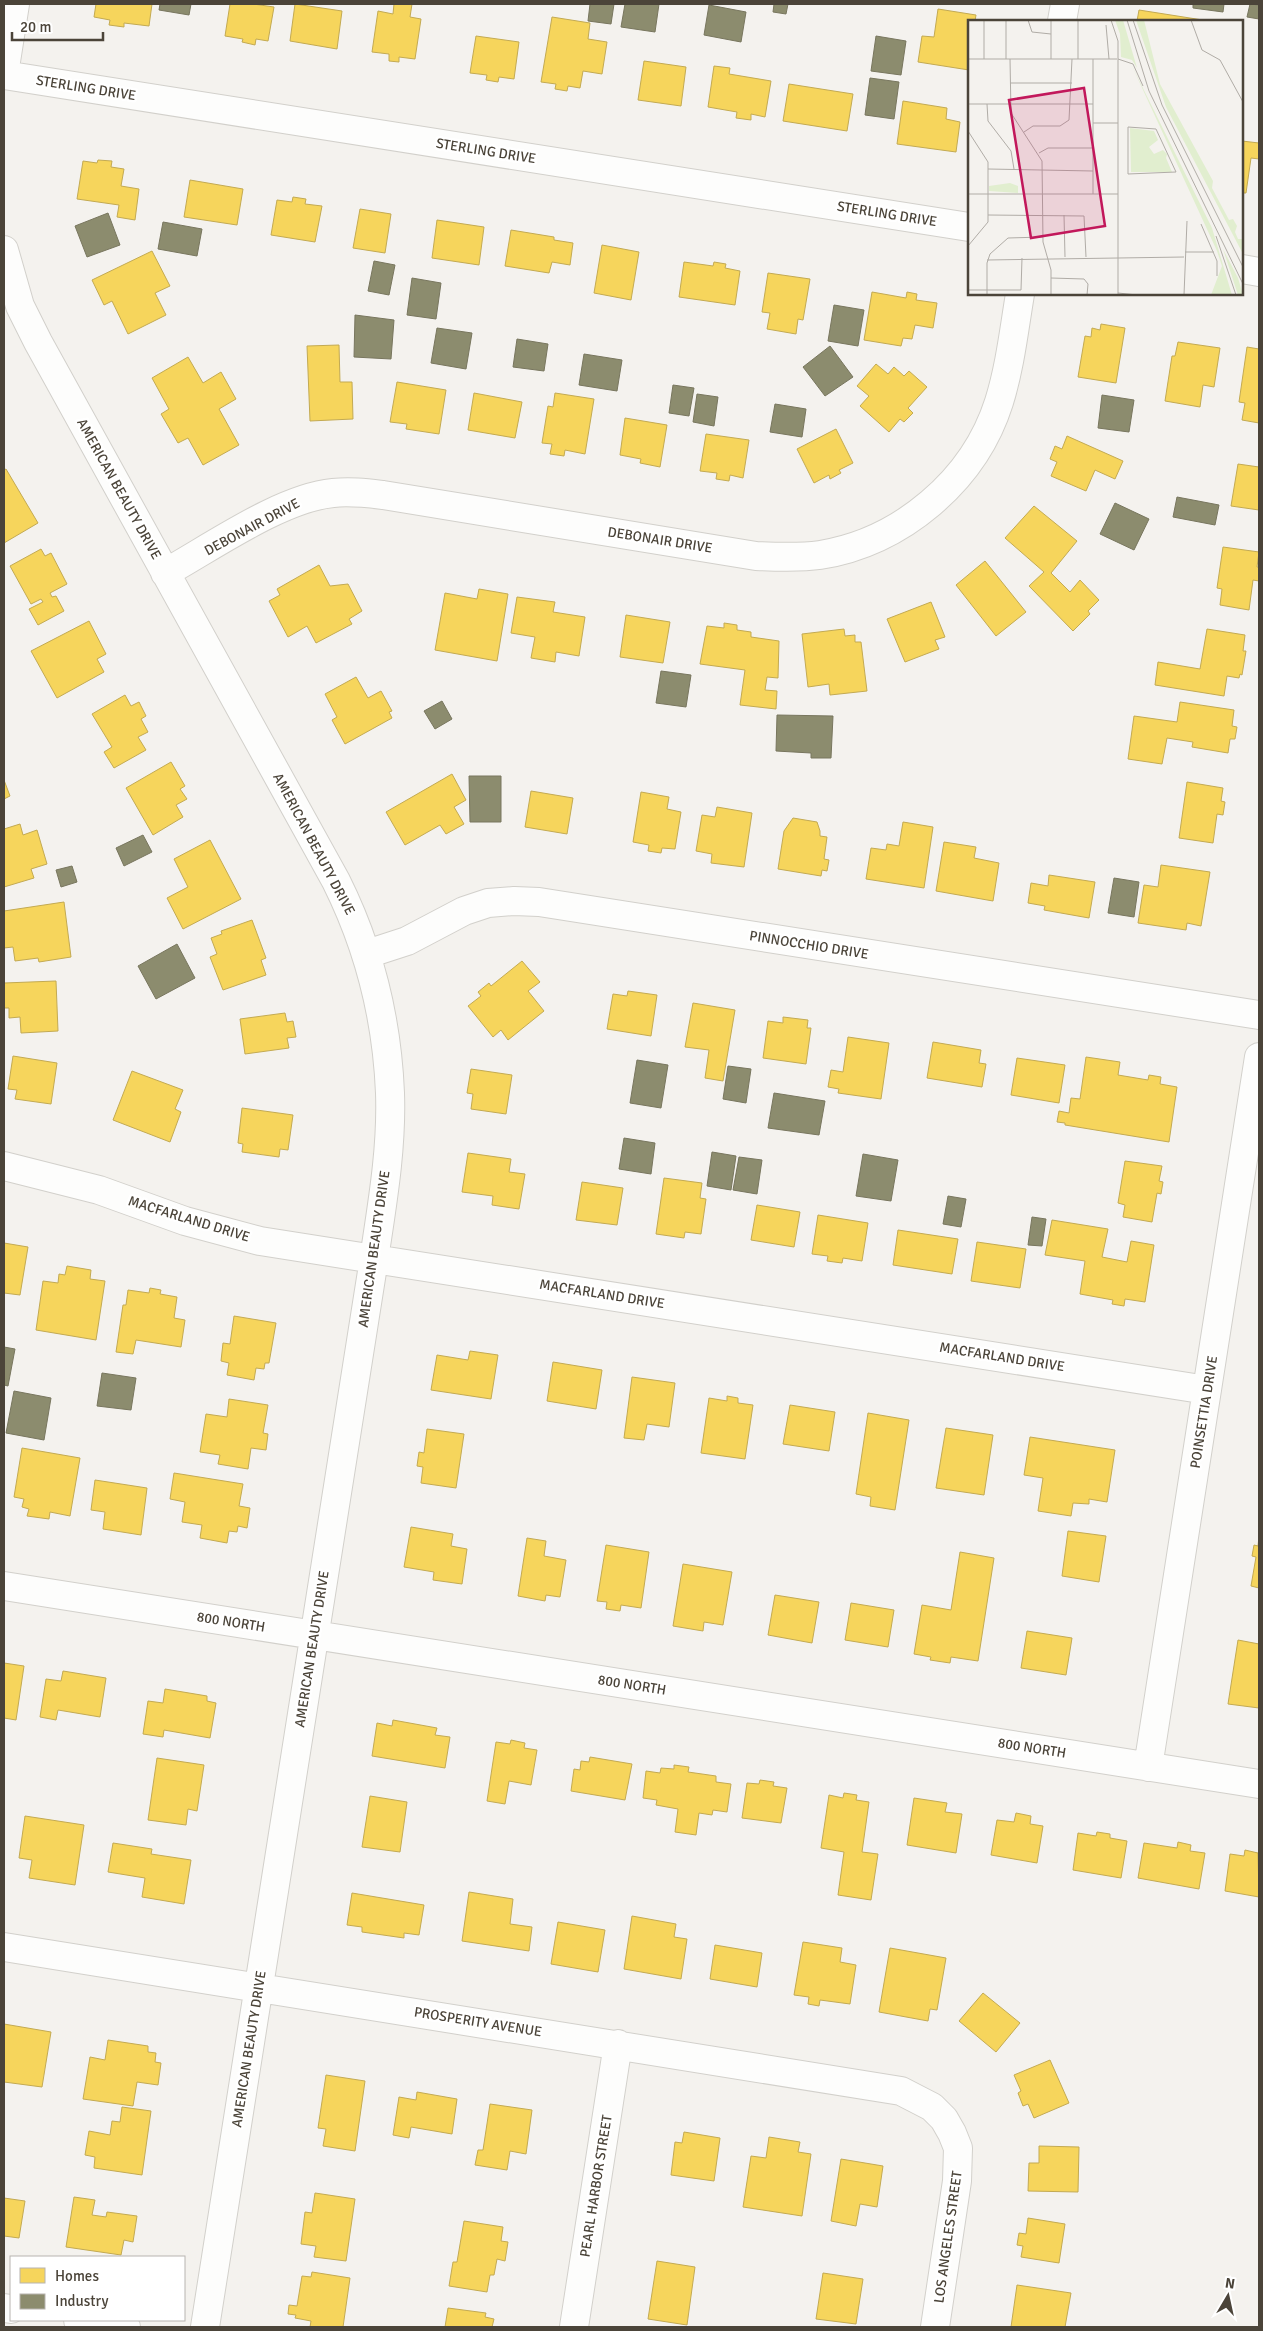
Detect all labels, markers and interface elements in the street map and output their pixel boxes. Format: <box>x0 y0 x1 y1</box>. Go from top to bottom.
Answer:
scale bar <box>12 10 104 42</box>
text: 20 m <box>20 18 51 36</box>
inset map <box>968 20 1243 295</box>
street label: STERLING DRIVE <box>35 72 137 104</box>
street label: STERLING DRIVE <box>435 135 537 167</box>
street label: STERLING DRIVE <box>836 198 938 230</box>
street label: AMERICAN BEAUTY DRIVE <box>73 416 165 563</box>
street label: DEBONAIR DRIVE <box>201 495 303 559</box>
street label: DEBONAIR DRIVE <box>606 523 714 557</box>
street label: AMERICAN BEAUTY DRIVE <box>269 770 359 918</box>
street label: PINNOCCHIO DRIVE <box>748 927 870 963</box>
street label: AMERICAN BEAUTY DRIVE <box>355 1169 393 1329</box>
street label: MACFARLAND DRIVE <box>126 1192 252 1246</box>
street label: MACFARLAND DRIVE <box>538 1276 666 1312</box>
street label: MACFARLAND DRIVE <box>938 1339 1066 1375</box>
street label: POINSETTIA DRIVE <box>1187 1354 1221 1470</box>
street label: AMERICAN BEAUTY DRIVE <box>291 1569 333 1729</box>
street label: 800 NORTH <box>196 1608 266 1636</box>
street label: 800 NORTH <box>597 1671 667 1699</box>
street label: 800 NORTH <box>997 1734 1067 1762</box>
street label: AMERICAN BEAUTY DRIVE <box>228 1969 270 2129</box>
street label: PROSPERITY AVENUE <box>413 2004 543 2041</box>
street label: PEARL HARBOR STREET <box>576 2113 616 2258</box>
street label: LOS ANGELES STREET <box>930 2170 966 2304</box>
legend <box>10 2256 185 2321</box>
text: Homes <box>55 2267 99 2285</box>
north arrow <box>1203 2271 1253 2321</box>
text: N <box>1224 2274 1236 2293</box>
text: Industry <box>55 2292 108 2310</box>

